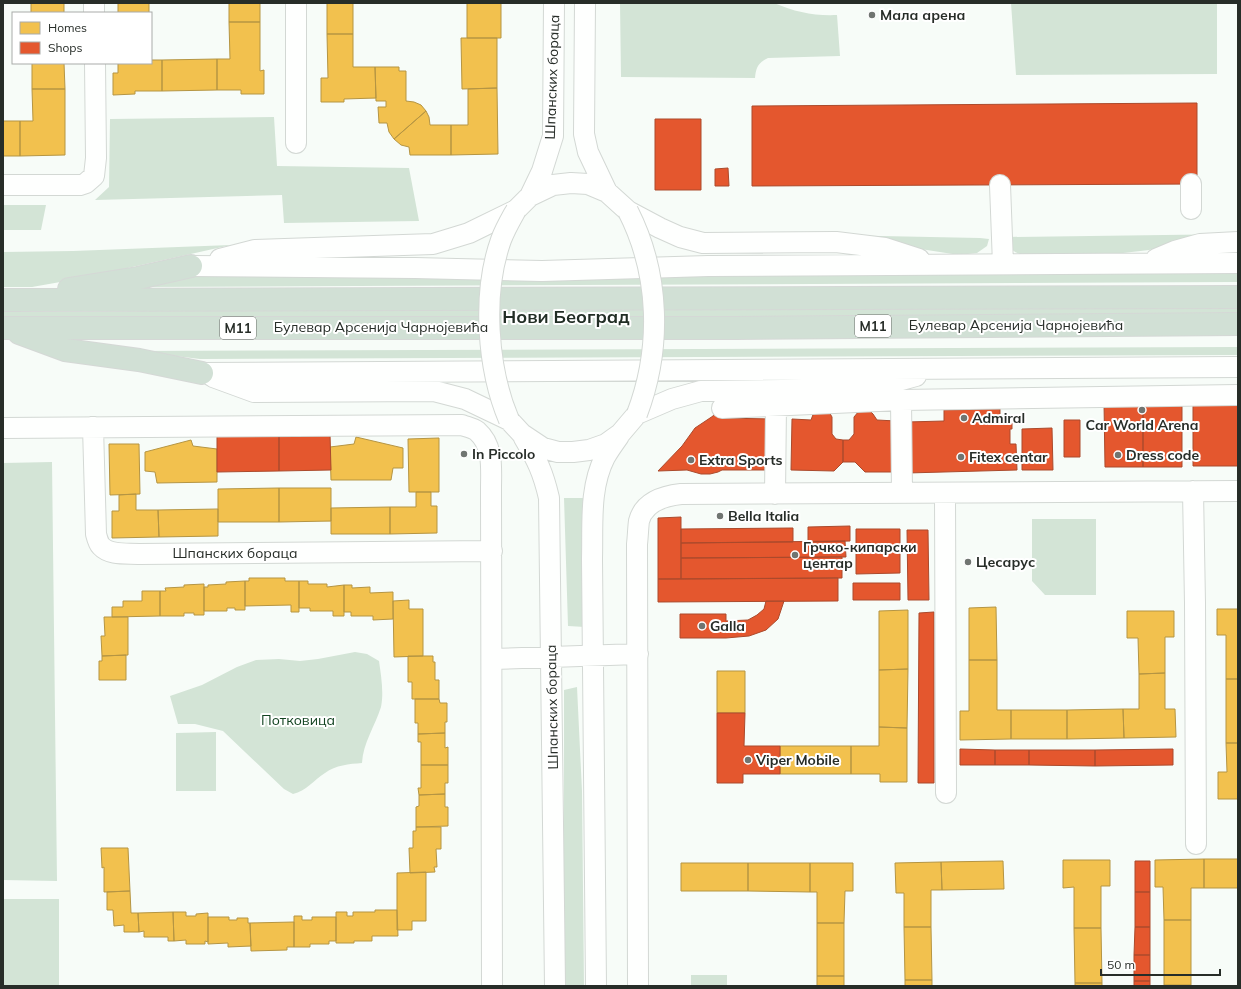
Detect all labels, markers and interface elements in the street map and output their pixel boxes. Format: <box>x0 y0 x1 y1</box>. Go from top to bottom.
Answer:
place label: Мала арена <box>880 6 965 24</box>
marker: Мала арена <box>867 10 877 20</box>
legend <box>12 12 152 64</box>
street label: Шпанских бораца <box>541 14 563 140</box>
text: Homes <box>48 20 87 35</box>
text: Shops <box>48 40 83 55</box>
district label: Нови Београд <box>502 305 630 328</box>
road number: M11 <box>855 315 891 337</box>
street label: Булевар Арсенија Чарнојевића <box>909 316 1123 334</box>
road number: M11 <box>220 317 256 339</box>
street label: Булевар Арсенија Чарнојевића <box>274 318 488 336</box>
marker: Car World Arena <box>1137 405 1147 415</box>
place label: Admiral <box>972 409 1025 427</box>
marker: Admiral <box>959 413 969 423</box>
place label: Car World Arena <box>1086 416 1198 434</box>
place label: In Piccolo <box>472 445 535 463</box>
place label: Dress code <box>1126 446 1199 464</box>
place label: Fitex centar <box>969 448 1048 466</box>
marker: In Piccolo <box>459 449 469 459</box>
marker: Dress code <box>1113 450 1123 460</box>
place label: Extra Sports <box>699 451 782 469</box>
marker: Fitex centar <box>956 452 966 462</box>
marker: Extra Sports <box>686 455 696 465</box>
place label: Bella Italia <box>728 507 799 525</box>
marker: Bella Italia <box>715 511 725 521</box>
place label: Грчко-кипарски центар <box>803 538 917 572</box>
street label: Шпанских бораца <box>172 544 298 562</box>
marker: Грчко-кипарски центар <box>790 550 800 560</box>
place label: Цесарус <box>976 553 1035 571</box>
marker: Цесарус <box>963 557 973 567</box>
place label: Galla <box>710 617 745 635</box>
marker: Galla <box>697 621 707 631</box>
street label: Шпанских бораца <box>542 644 562 770</box>
park label: Потковица <box>261 711 335 729</box>
place label: Viper Mobile <box>755 751 840 769</box>
marker: Viper Mobile <box>743 755 753 765</box>
scale bar <box>1101 951 1220 977</box>
text: 50 m <box>1107 957 1135 972</box>

